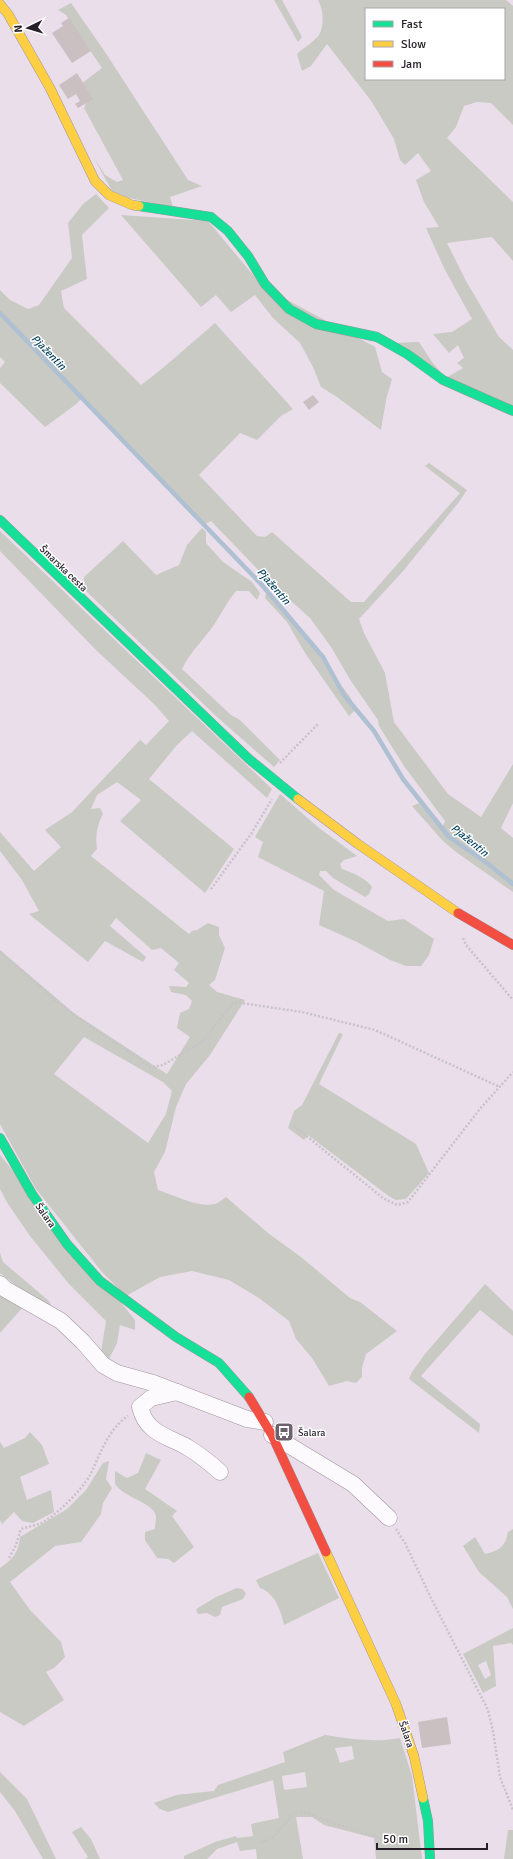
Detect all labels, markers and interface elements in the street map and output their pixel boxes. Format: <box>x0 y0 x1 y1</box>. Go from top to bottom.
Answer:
north arrow <box>8 8 48 48</box>
legend <box>365 8 505 80</box>
text: Fast <box>401 17 422 32</box>
text: N <box>12 24 25 33</box>
text: Slow <box>401 37 426 52</box>
text: Jam <box>401 57 422 72</box>
water label: Pjažentin <box>29 332 69 373</box>
street label: Šmarska cesta <box>37 542 90 594</box>
water label: Pjažentin <box>254 565 294 608</box>
water label: Pjažentin <box>448 821 492 860</box>
street label: Šalara <box>32 1200 59 1230</box>
bus stop icon: Šalara <box>273 1421 295 1443</box>
place label: Šalara <box>298 1426 325 1439</box>
street label: Šalara <box>396 1719 417 1749</box>
scale bar <box>377 1825 487 1851</box>
text: 50 m <box>383 1832 408 1847</box>

